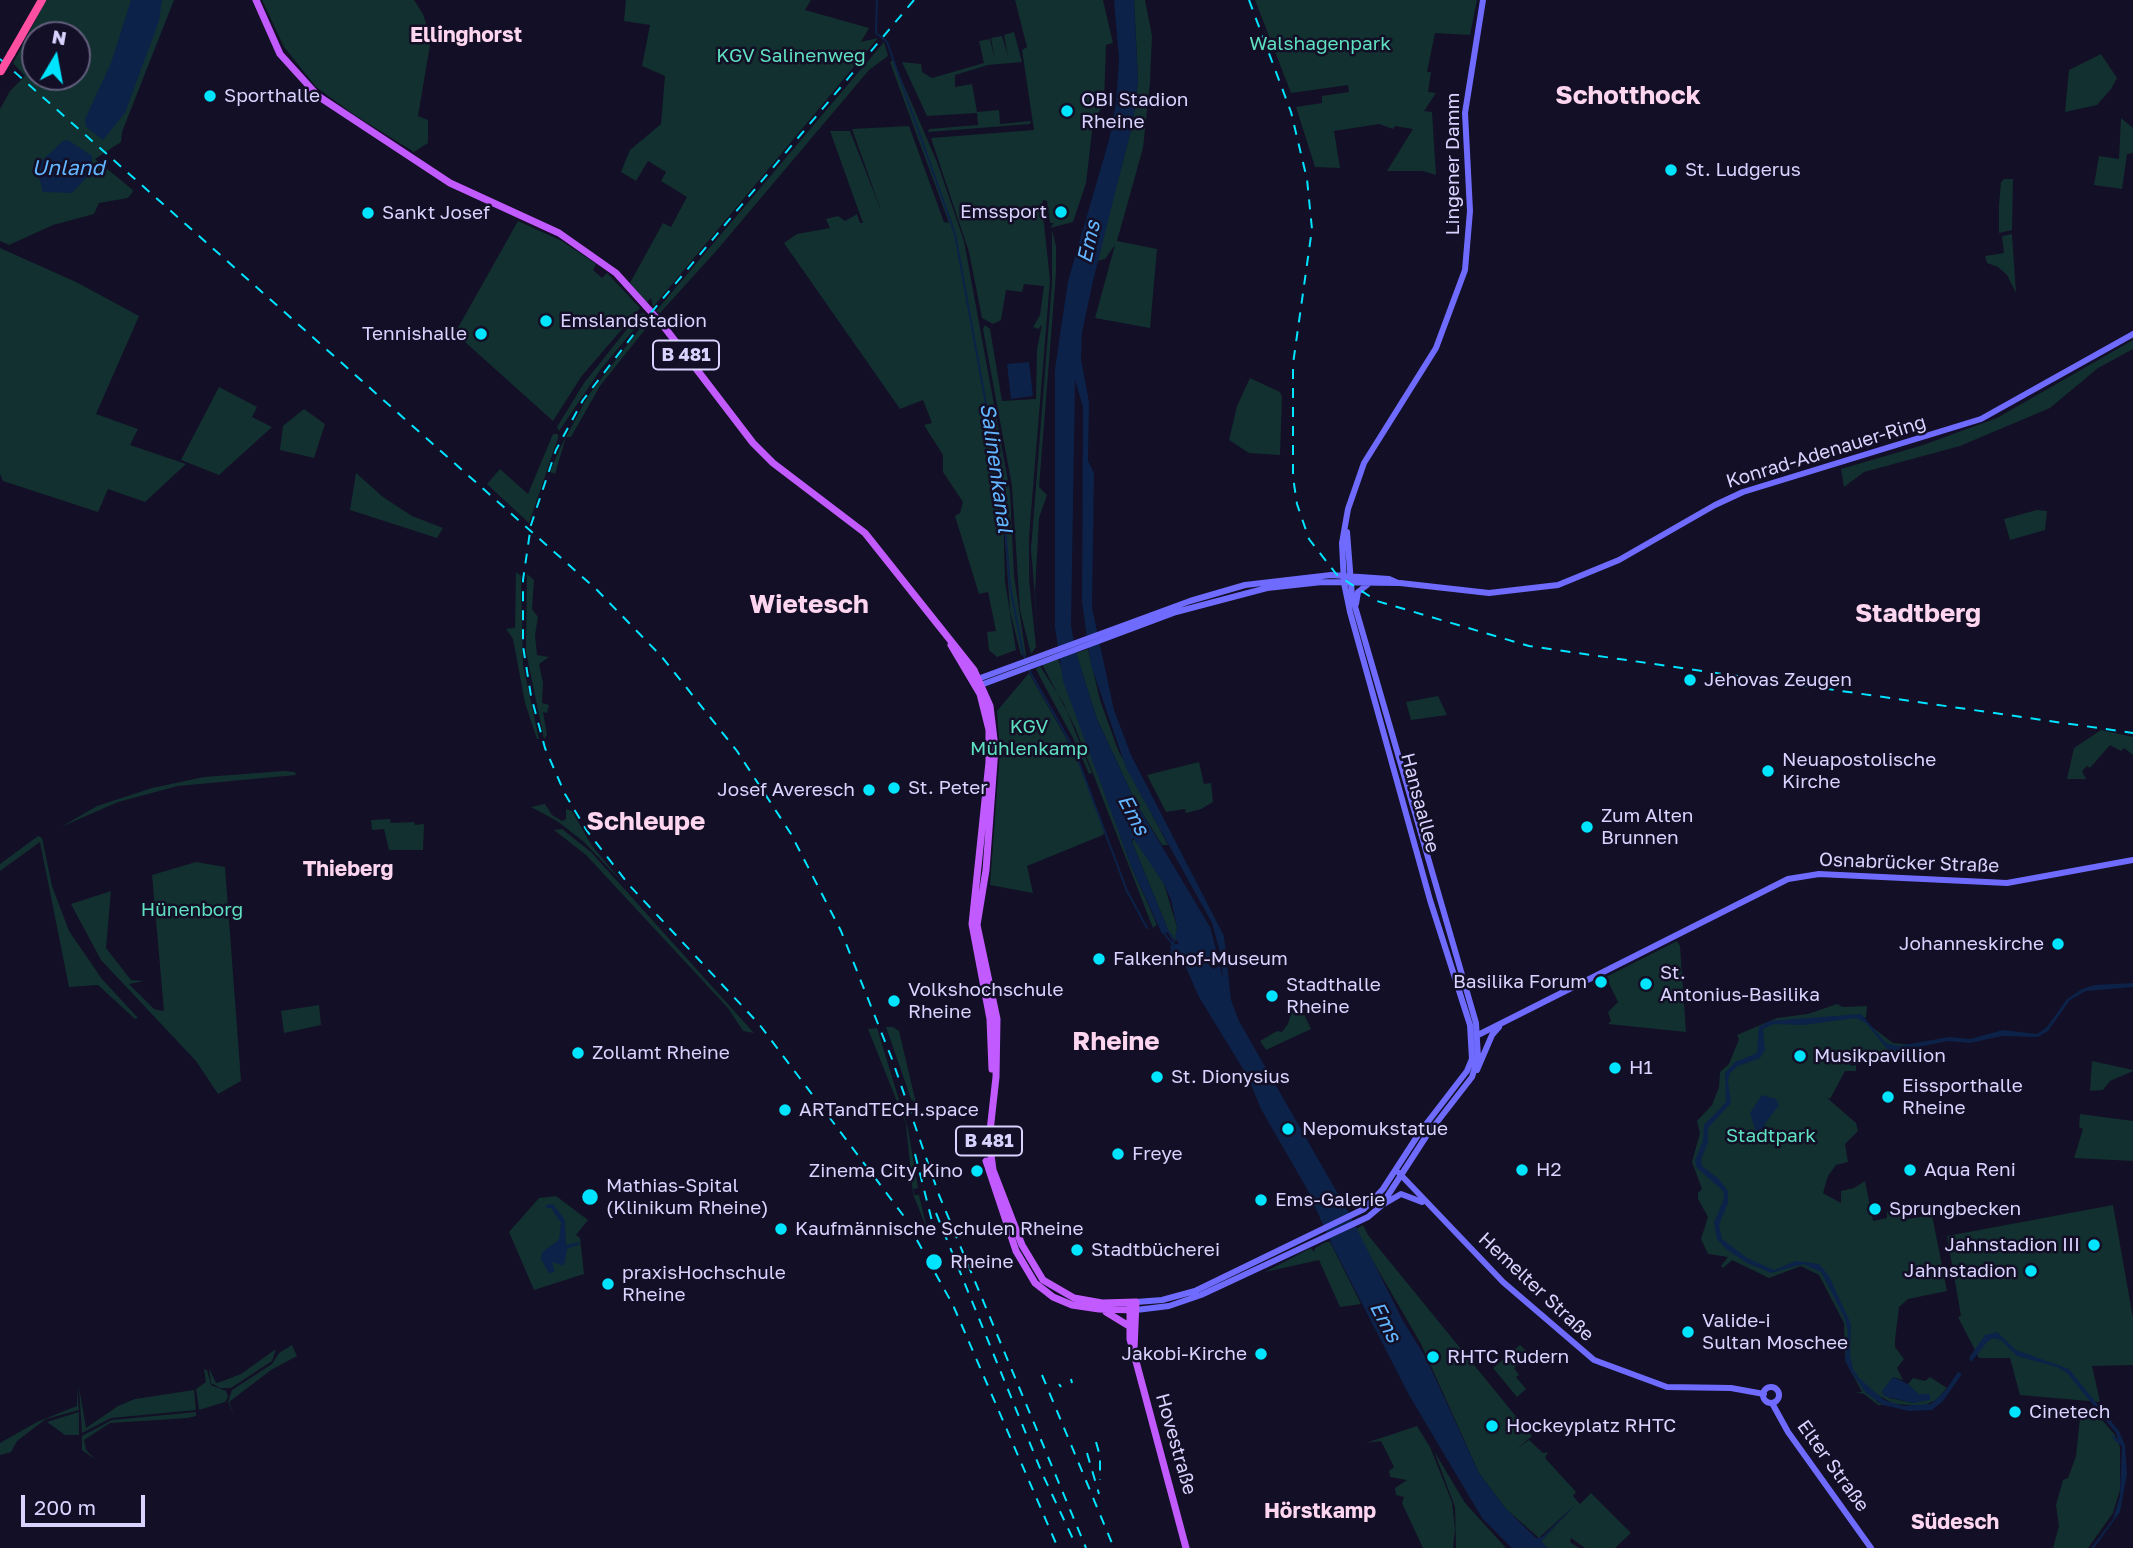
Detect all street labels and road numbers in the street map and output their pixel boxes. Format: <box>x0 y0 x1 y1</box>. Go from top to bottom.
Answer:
street label: Lingener Damm <box>1442 93 1464 235</box>
road number: B 481 <box>653 340 719 370</box>
street label: Konrad-Adenauer-Ring <box>1723 411 1929 493</box>
street label: Hansaallee <box>1396 751 1444 855</box>
street label: Osnabrücker Straße <box>1818 848 2000 878</box>
road number: B 481 <box>956 1126 1022 1156</box>
street label: Hemelter Straße <box>1474 1228 1598 1346</box>
street label: Hovestraße <box>1151 1391 1201 1497</box>
street label: Elter Straße <box>1792 1416 1874 1516</box>

